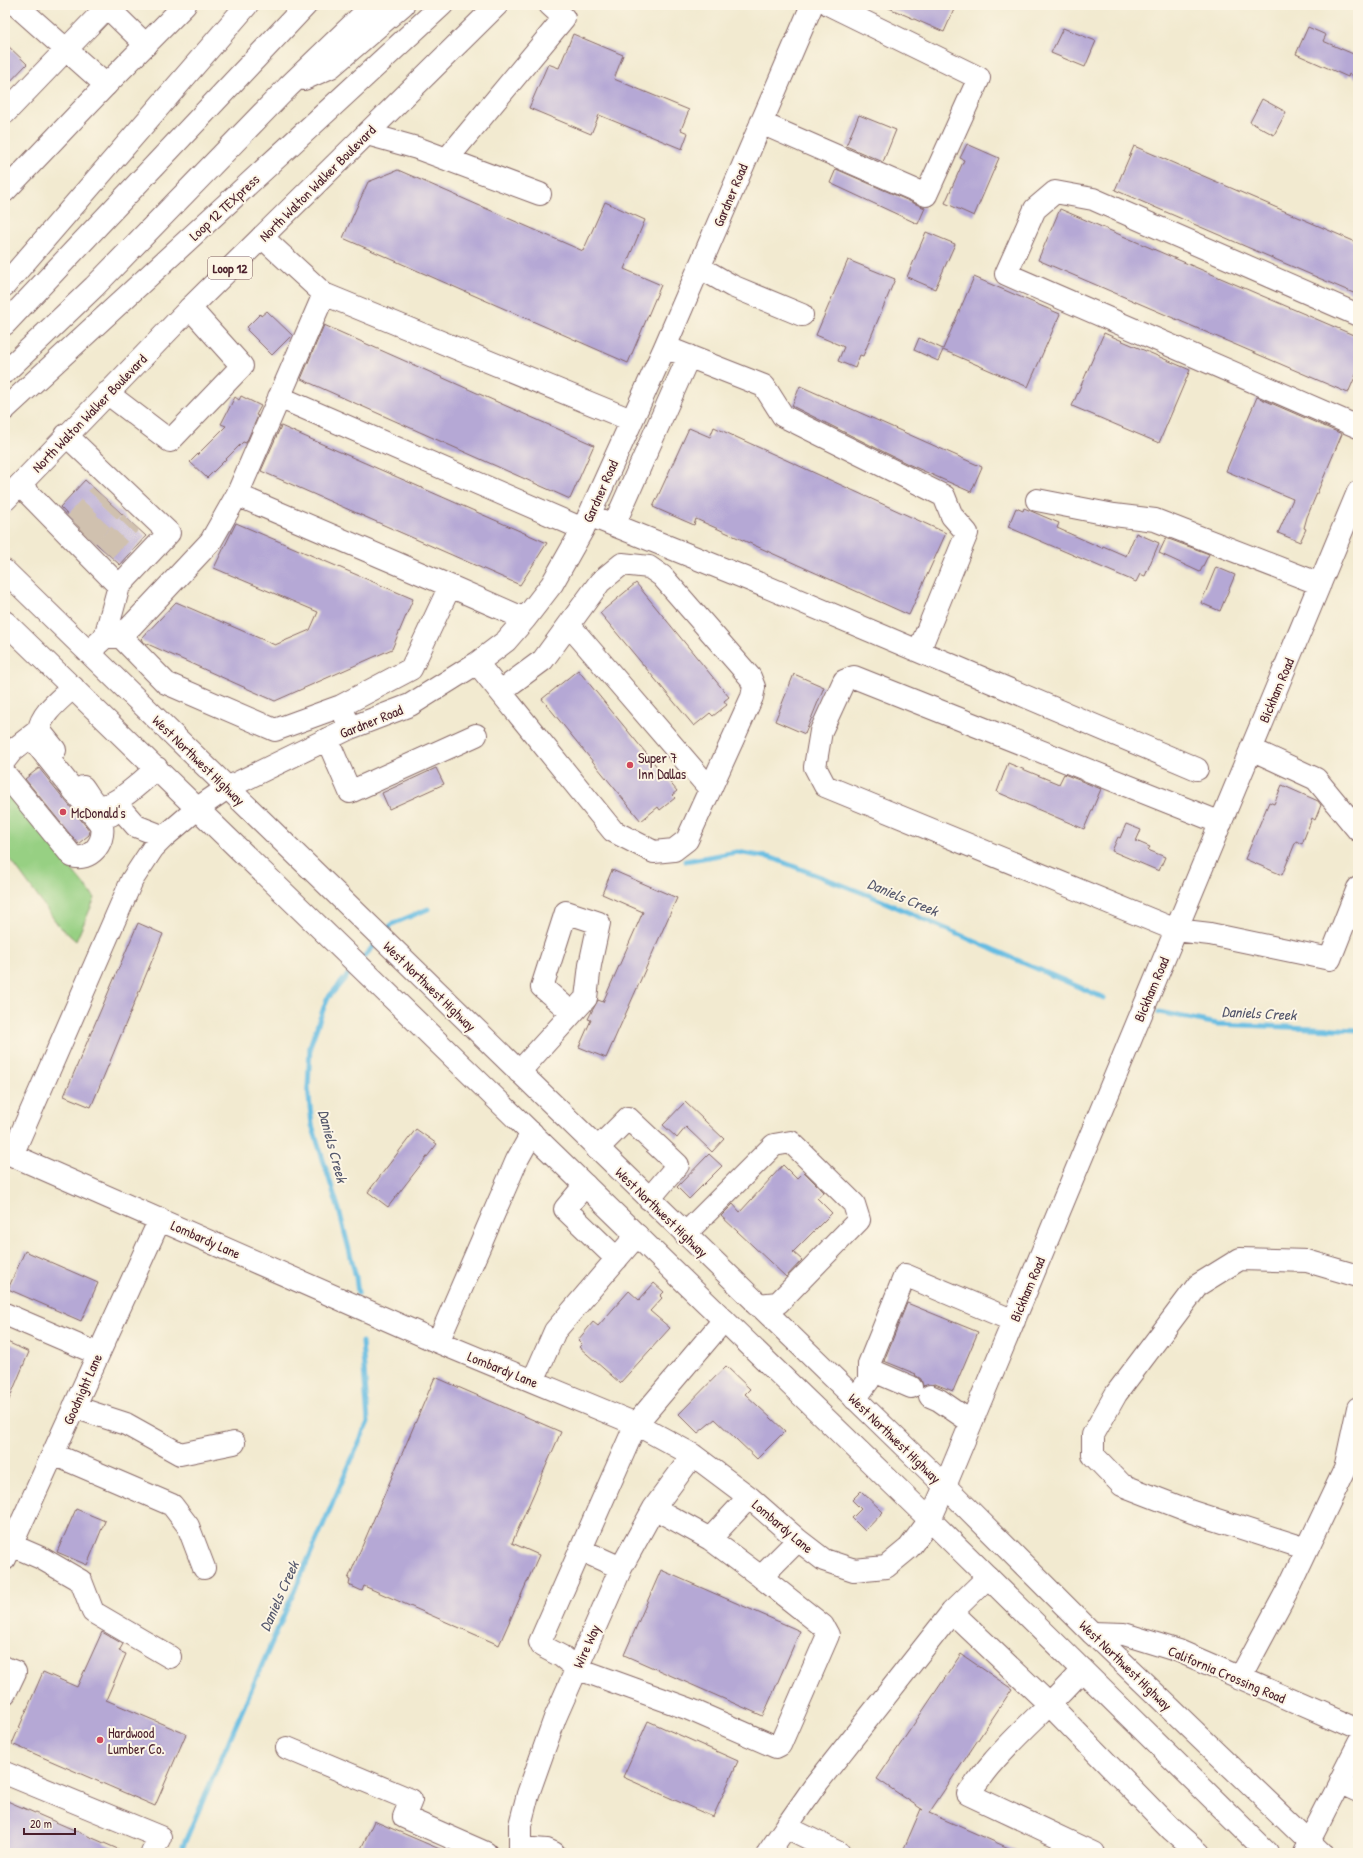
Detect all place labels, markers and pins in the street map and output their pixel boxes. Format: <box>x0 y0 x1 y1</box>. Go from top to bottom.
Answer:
place label: Super 7 Inn Dallas <box>638 748 686 783</box>
marker: Super 7 Inn Dallas <box>625 760 635 770</box>
place label: McDonald's <box>71 803 126 822</box>
marker: McDonald's <box>58 807 68 817</box>
place label: Hardwood Lumber Co. <box>108 1723 165 1758</box>
marker: Hardwood Lumber Co. <box>95 1735 105 1745</box>

